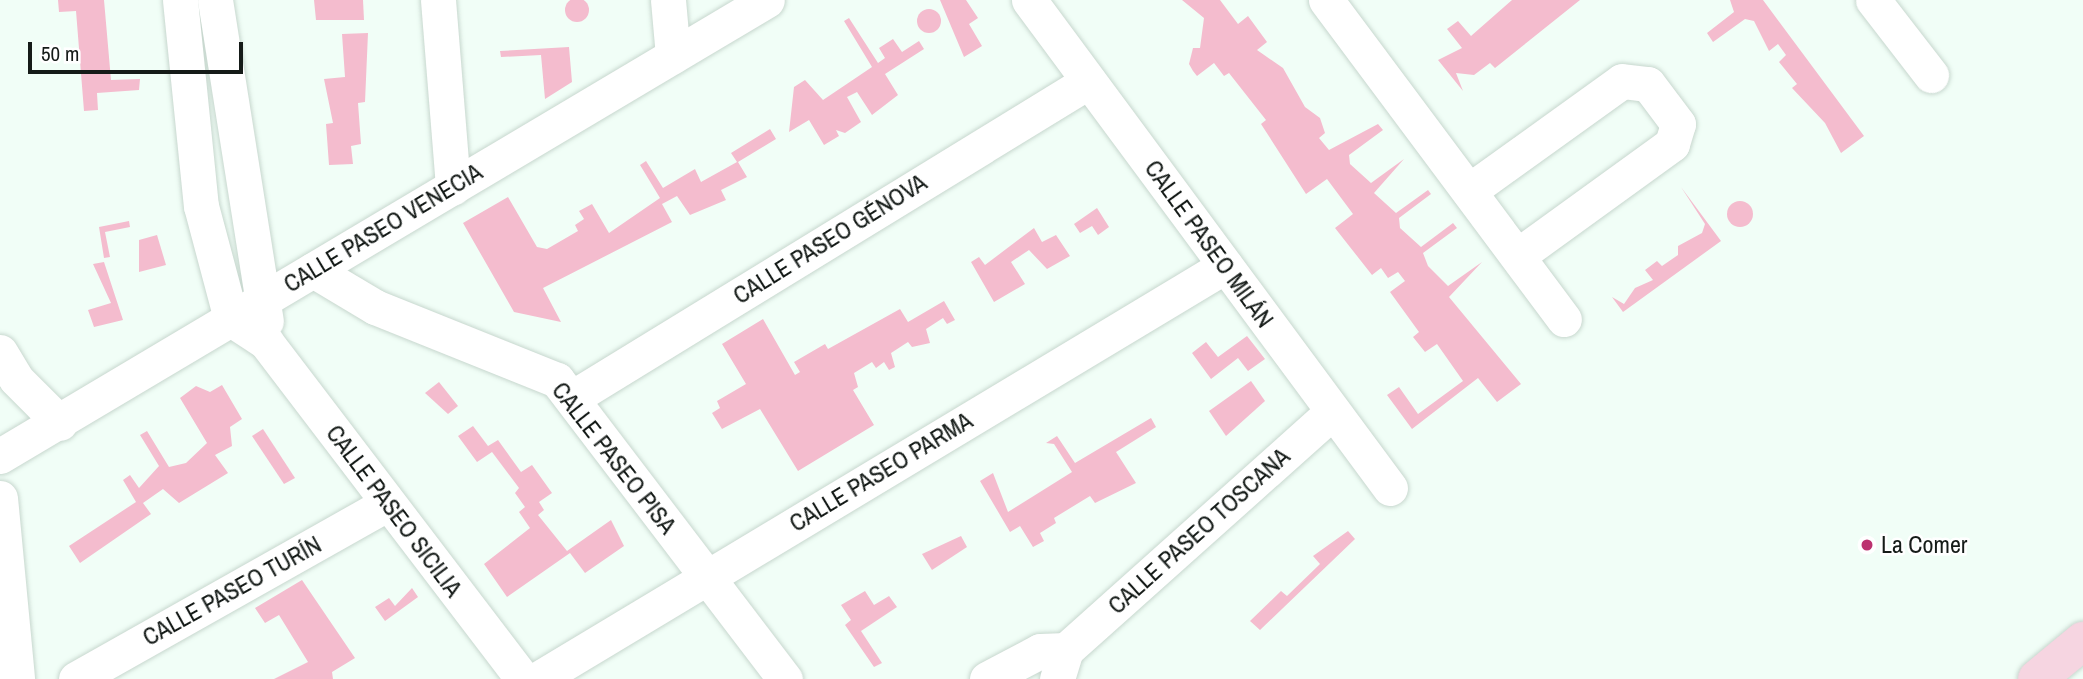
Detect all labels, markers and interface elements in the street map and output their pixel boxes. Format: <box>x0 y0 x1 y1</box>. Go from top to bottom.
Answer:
scale bar <box>32 28 247 72</box>
text: 50 m <box>41 39 79 68</box>
street label: CALLE PASEO MILÁN <box>1139 155 1279 333</box>
street label: CALLE PASEO VENECIA <box>279 157 487 299</box>
street label: CALLE PASEO GÉNOVA <box>728 168 932 310</box>
street label: CALLE PASEO PISA <box>546 376 682 540</box>
street label: CALLE PASEO PARMA <box>784 406 978 538</box>
street label: CALLE PASEO SICILIA <box>320 419 468 603</box>
street label: CALLE PASEO TOSCANA <box>1102 442 1296 620</box>
street label: CALLE PASEO TURÍN <box>138 530 326 652</box>
place label: La Comer <box>1881 531 1967 559</box>
marker: La Comer <box>1859 537 1875 553</box>

